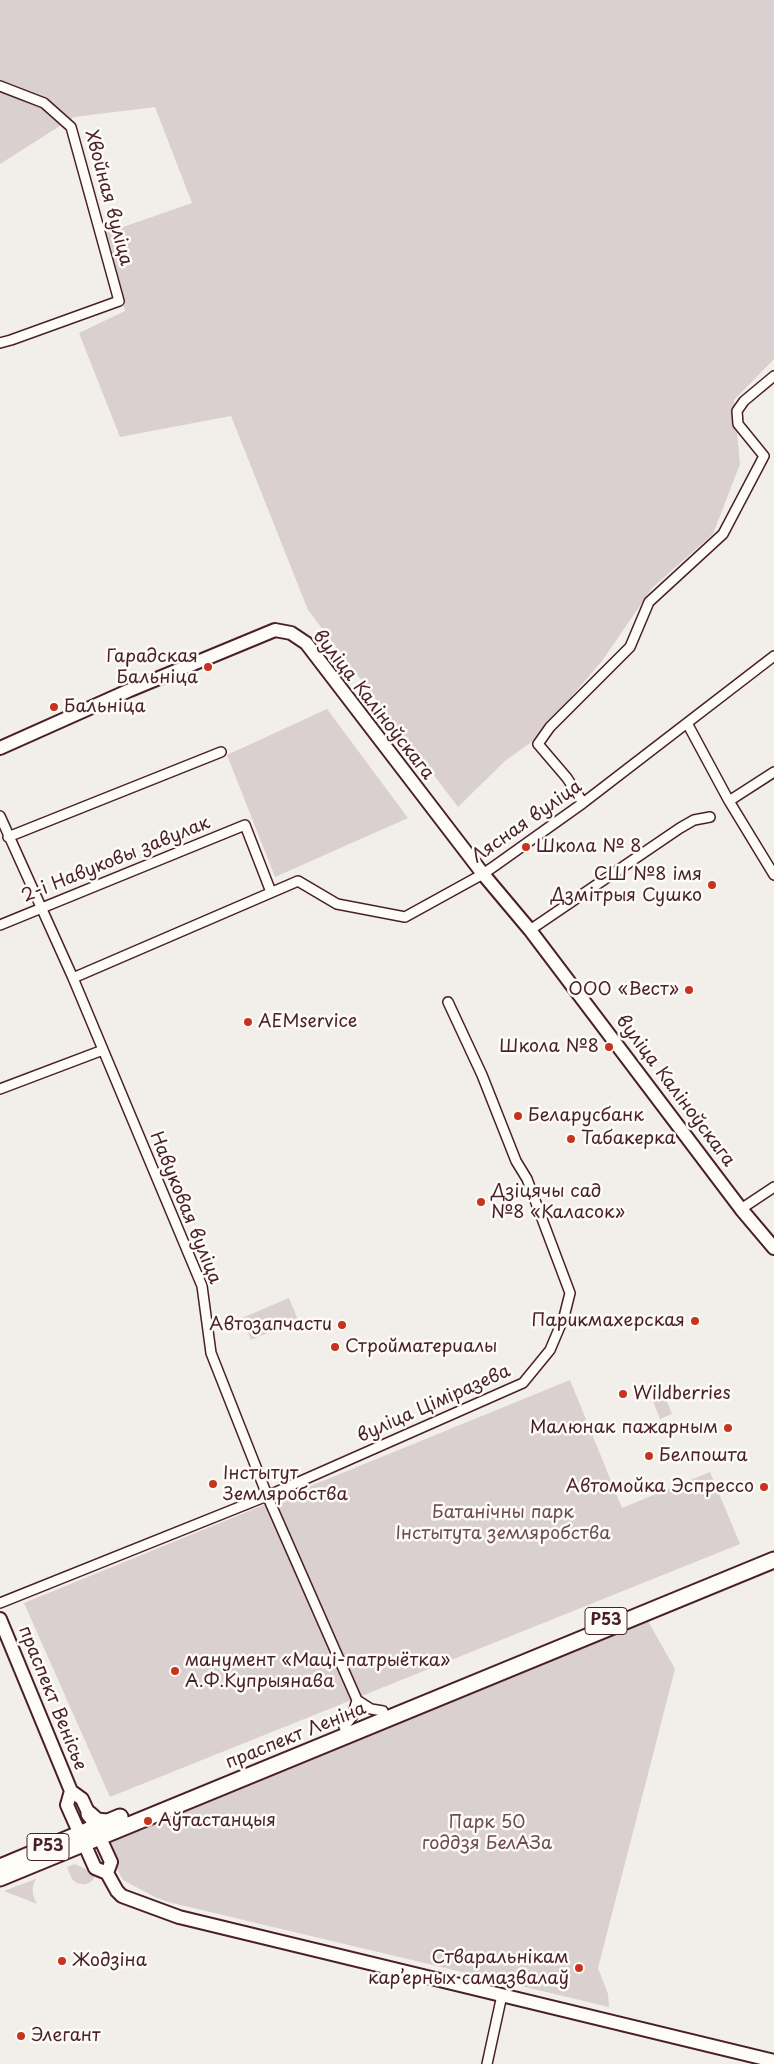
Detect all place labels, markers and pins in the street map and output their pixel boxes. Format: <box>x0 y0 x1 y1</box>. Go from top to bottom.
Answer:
place label: Гарадская Бальніца <box>106 646 198 689</box>
marker: Гарадская Бальніца <box>202 661 214 673</box>
place label: Бальніца <box>64 696 145 718</box>
marker: Бальніца <box>48 701 60 713</box>
place label: Школа № 8 <box>536 836 642 858</box>
marker: Школа № 8 <box>520 841 532 853</box>
place label: СШ №8 імя Дзмітрыя Сушко <box>551 864 702 906</box>
marker: СШ №8 імя Дзмітрыя Сушко <box>706 879 718 891</box>
place label: ООО «Вест» <box>568 979 679 1001</box>
marker: ООО «Вест» <box>683 984 695 996</box>
place label: AEMservice <box>258 1011 357 1033</box>
marker: AEMservice <box>242 1016 254 1028</box>
place label: Школа №8 <box>499 1036 599 1058</box>
marker: Школа №8 <box>603 1041 615 1053</box>
place label: Беларусбанк <box>528 1105 644 1127</box>
marker: Беларусбанк <box>512 1110 524 1122</box>
place label: Табакерка <box>581 1128 676 1150</box>
marker: Табакерка <box>565 1133 577 1145</box>
place label: Дзіцячы сад №8 «Каласок» <box>491 1181 625 1224</box>
marker: Дзіцячы сад №8 «Каласок» <box>475 1196 487 1208</box>
place label: Парикмахерская <box>531 1310 685 1332</box>
place label: Автозапчасти <box>209 1314 332 1336</box>
marker: Парикмахерская <box>689 1315 701 1327</box>
marker: Автозапчасти <box>336 1319 348 1331</box>
place label: Стройматериалы <box>345 1336 497 1358</box>
marker: Стройматериалы <box>329 1341 341 1353</box>
place label: Wildberries <box>633 1383 731 1405</box>
marker: Wildberries <box>617 1388 629 1400</box>
place label: Малюнак пажарным <box>530 1417 718 1439</box>
marker: Малюнак пажарным <box>722 1422 734 1434</box>
place label: Белпошта <box>659 1445 748 1467</box>
marker: Белпошта <box>643 1450 655 1462</box>
place label: Інстытут Земляробства <box>223 1463 348 1506</box>
place label: Автомойка Эспрессо <box>566 1476 754 1498</box>
marker: Інстытут Земляробства <box>207 1478 219 1490</box>
marker: Автомойка Эспрессо <box>758 1481 770 1493</box>
place label: манумент «Маці-патрыётка» А.Ф.Купрыянава <box>185 1650 450 1692</box>
marker: манумент «Маці-патрыётка» А.Ф.Купрыянава <box>169 1665 181 1677</box>
place label: Аўтастанцыя <box>158 1810 276 1832</box>
marker: Аўтастанцыя <box>142 1815 154 1827</box>
place label: Стваральнікам карʼерных самазвалаў <box>368 1947 569 1990</box>
place label: Жодзіна <box>72 1950 147 1972</box>
marker: Жодзіна <box>56 1955 68 1967</box>
marker: Стваральнікам карʼерных самазвалаў <box>573 1962 585 1974</box>
place label: Элегант <box>31 2025 101 2047</box>
marker: Элегант <box>15 2030 27 2042</box>

